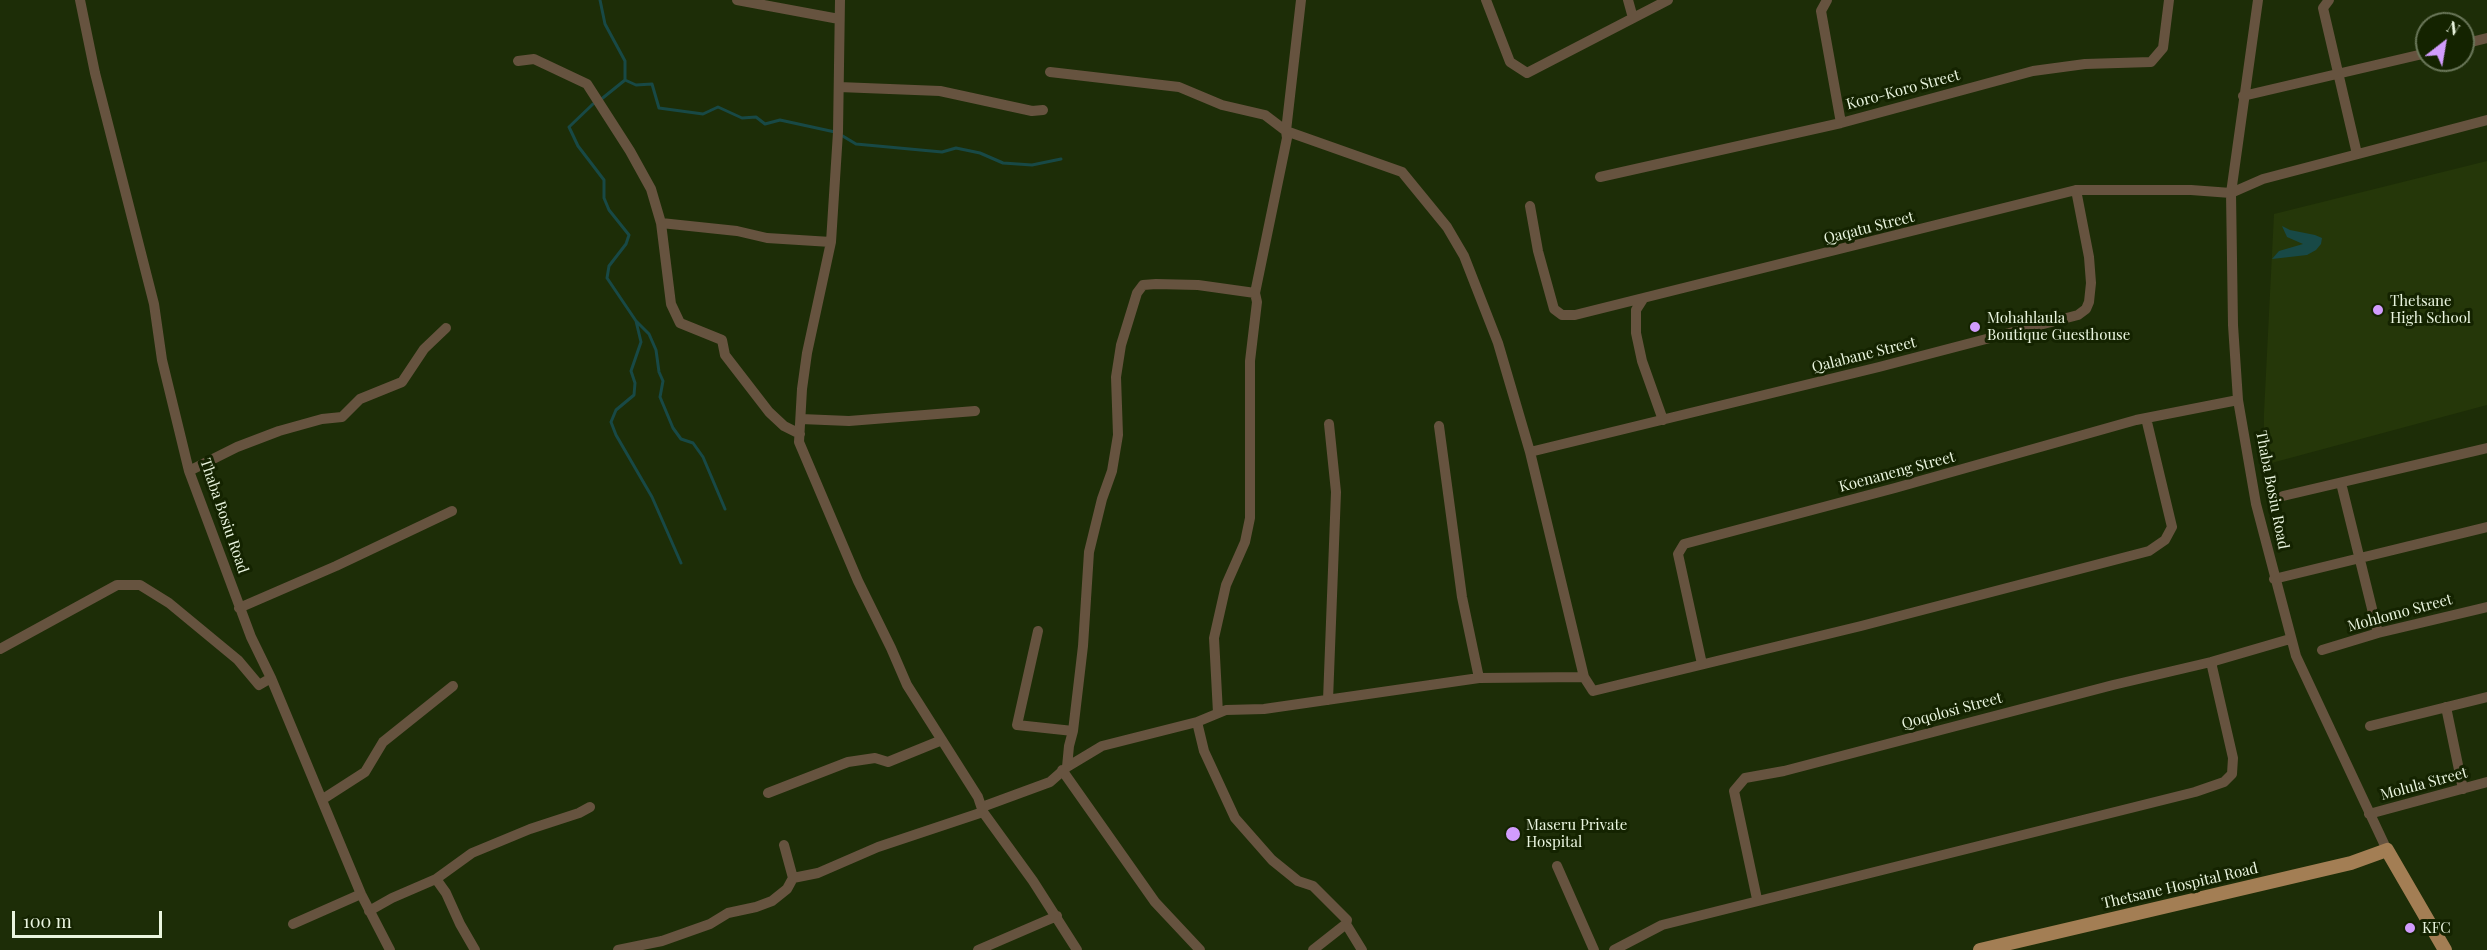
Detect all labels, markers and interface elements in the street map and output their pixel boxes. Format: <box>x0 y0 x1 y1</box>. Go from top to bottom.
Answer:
north arrow <box>2415 12 2475 72</box>
text: N <box>2443 16 2464 40</box>
street label: Koro-Koro Street <box>1844 66 1962 114</box>
street label: Qaqatu Street <box>1822 208 1916 248</box>
place label: Thetsane High School <box>2390 292 2471 327</box>
marker: Thetsane High School <box>2371 303 2385 317</box>
place label: Mohahlaula Boutique Guesthouse <box>1987 309 2130 344</box>
marker: Mohahlaula Boutique Guesthouse <box>1968 320 1982 334</box>
street label: Qalabane Street <box>1810 333 1918 377</box>
street label: Thaba Bosiu Road <box>2252 429 2292 551</box>
street label: Koenaneng Street <box>1837 448 1957 496</box>
street label: Thaba Bosiu Road <box>196 456 252 576</box>
street label: Mohlomo Street <box>2346 590 2454 636</box>
street label: Qoqolosi Street <box>1900 689 2004 733</box>
street label: Molula Street <box>2378 764 2470 804</box>
place label: Maseru Private Hospital <box>1526 816 1627 851</box>
marker: Maseru Private Hospital <box>1504 825 1522 843</box>
street label: Thetsane Hospital Road <box>2100 859 2260 913</box>
scale bar <box>15 899 165 937</box>
text: 100 m <box>23 909 72 933</box>
place label: KFC <box>2422 919 2451 937</box>
marker: KFC <box>2403 921 2417 935</box>

